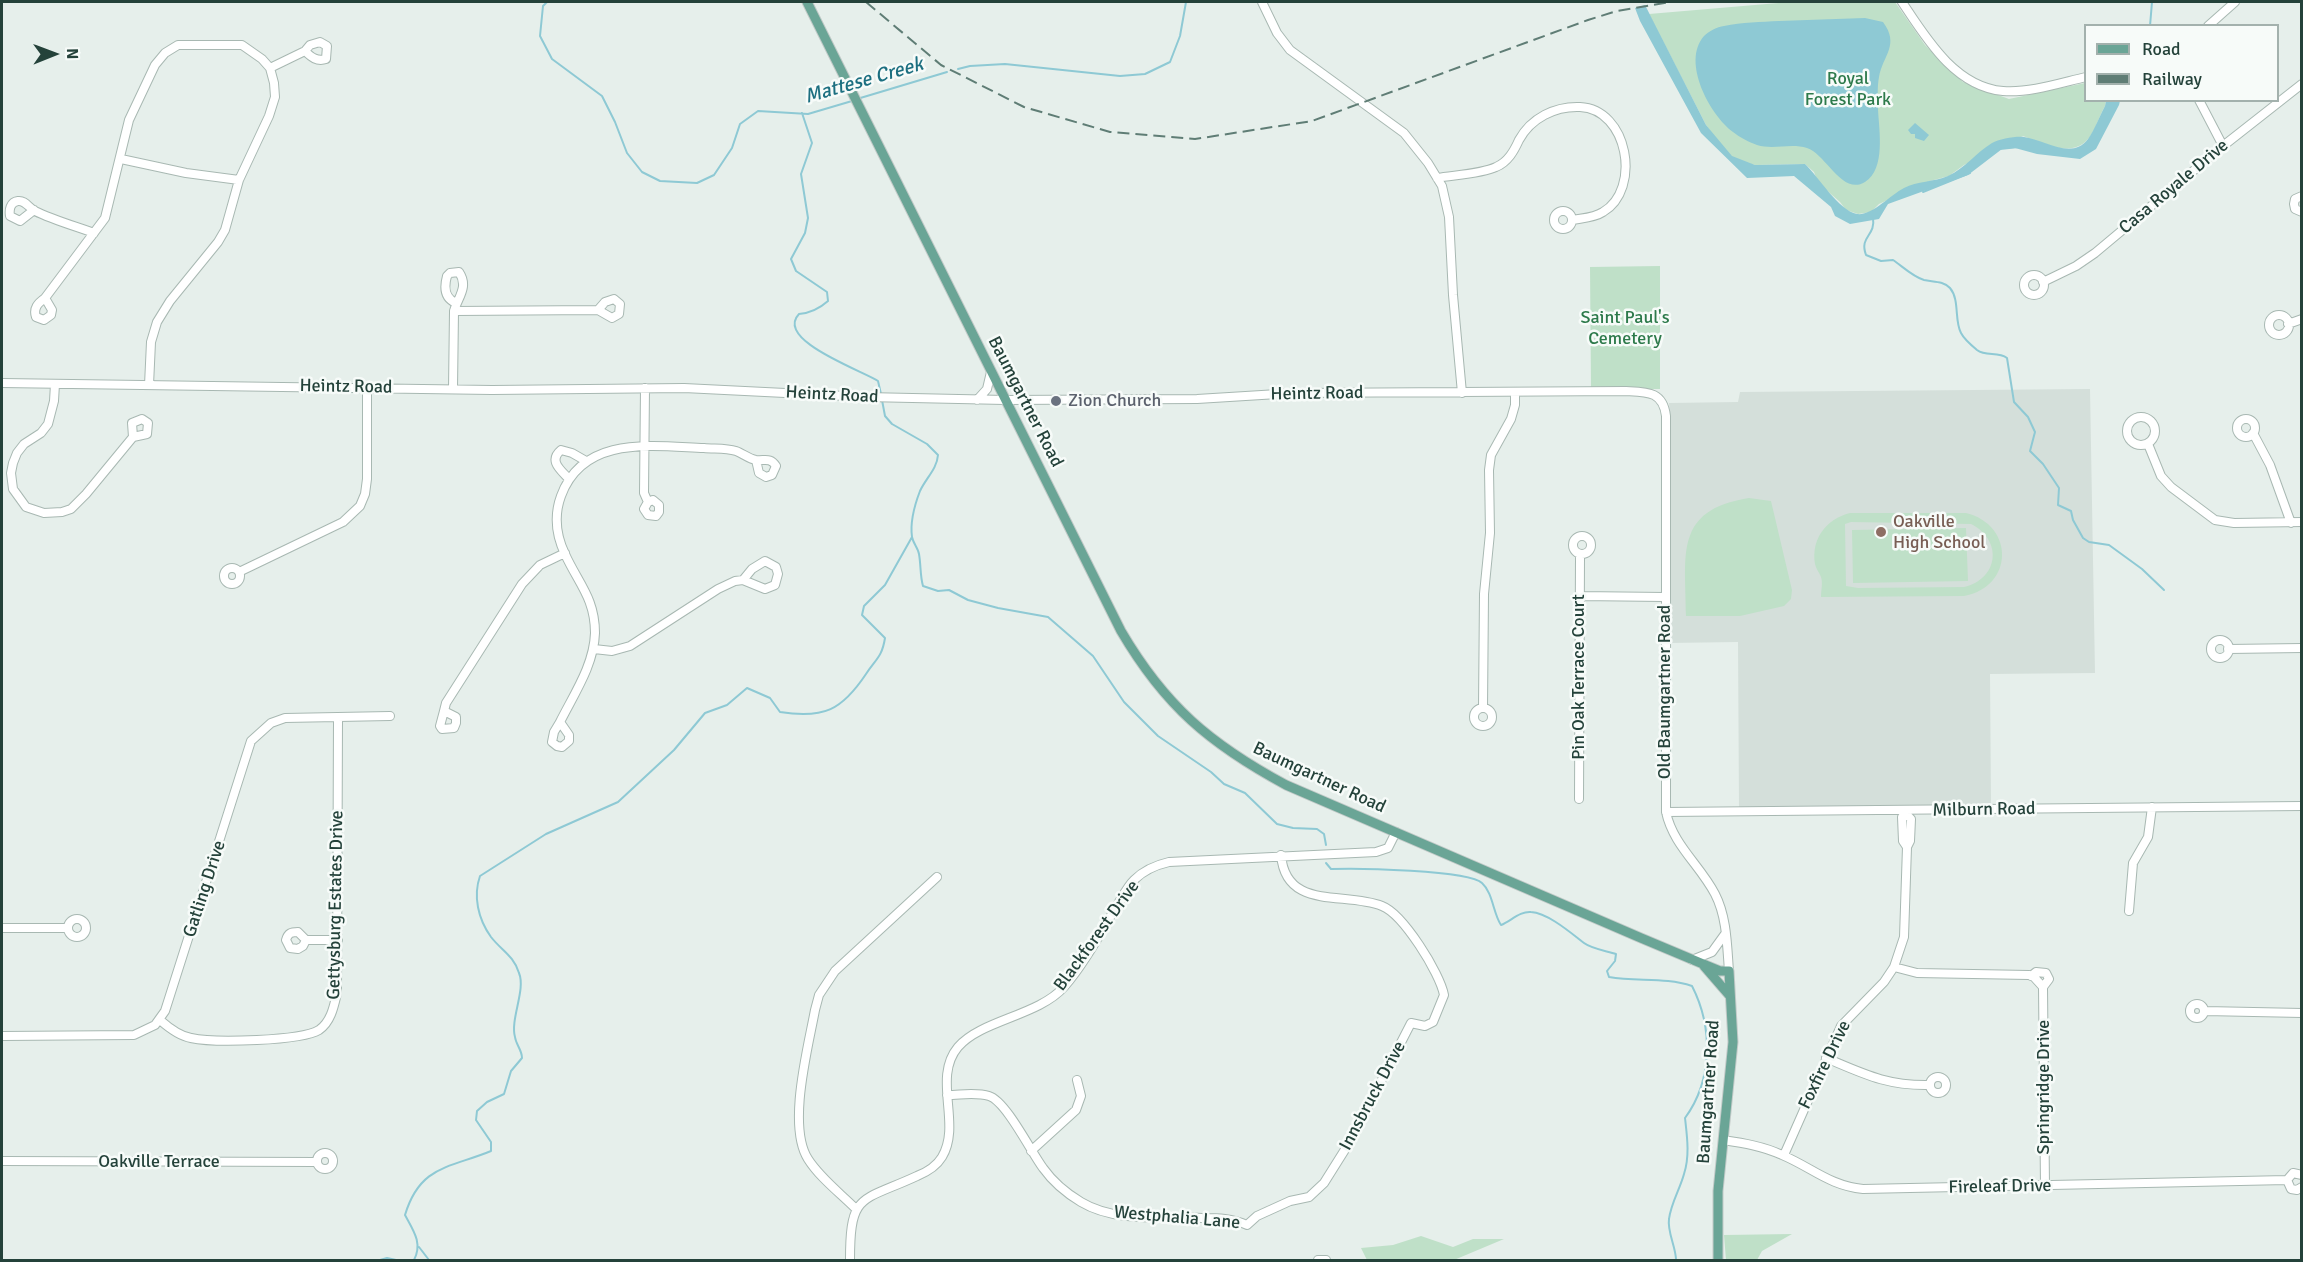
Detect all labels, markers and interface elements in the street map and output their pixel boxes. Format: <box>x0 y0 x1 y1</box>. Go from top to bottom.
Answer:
north arrow <box>24 24 84 84</box>
legend <box>2084 24 2279 102</box>
text: Road <box>2142 38 2181 60</box>
text: N <box>62 48 82 59</box>
water label: Mattese Creek <box>802 53 926 109</box>
park label: Royal Forest Park <box>1805 68 1891 110</box>
text: Railway <box>2142 68 2202 90</box>
street label: Casa Royale Drive <box>2115 135 2233 239</box>
park label: Saint Paul's Cemetery <box>1580 307 1670 350</box>
street label: Baumgartner Road <box>983 333 1067 471</box>
street label: Heintz Road <box>299 375 393 399</box>
street label: Heintz Road <box>785 382 879 408</box>
street label: Heintz Road <box>1270 382 1364 406</box>
place label: Zion Church <box>1068 390 1161 412</box>
marker: Zion Church <box>1049 394 1063 408</box>
place label: Oakville High School <box>1893 511 1986 554</box>
marker: Oakville High School <box>1874 525 1888 539</box>
street label: Pin Oak Terrace Court <box>1568 594 1590 760</box>
street label: Old Baumgartner Road <box>1654 605 1676 779</box>
street label: Baumgartner Road <box>1249 738 1389 818</box>
street label: Milburn Road <box>1932 798 2036 822</box>
street label: Gettysburg Estates Drive <box>324 810 348 1000</box>
street label: Gatling Drive <box>179 838 231 940</box>
street label: Blackforest Drive <box>1050 876 1144 996</box>
street label: Foxfire Drive <box>1794 1017 1856 1113</box>
street label: Baumgartner Road <box>1693 1019 1725 1165</box>
street label: Springridge Drive <box>2033 1020 2055 1154</box>
street label: Innsbruck Drive <box>1335 1038 1411 1154</box>
street label: Oakville Terrace <box>98 1151 220 1173</box>
street label: Fireleaf Drive <box>1948 1175 2052 1199</box>
street label: Westphalia Lane <box>1113 1202 1241 1234</box>

